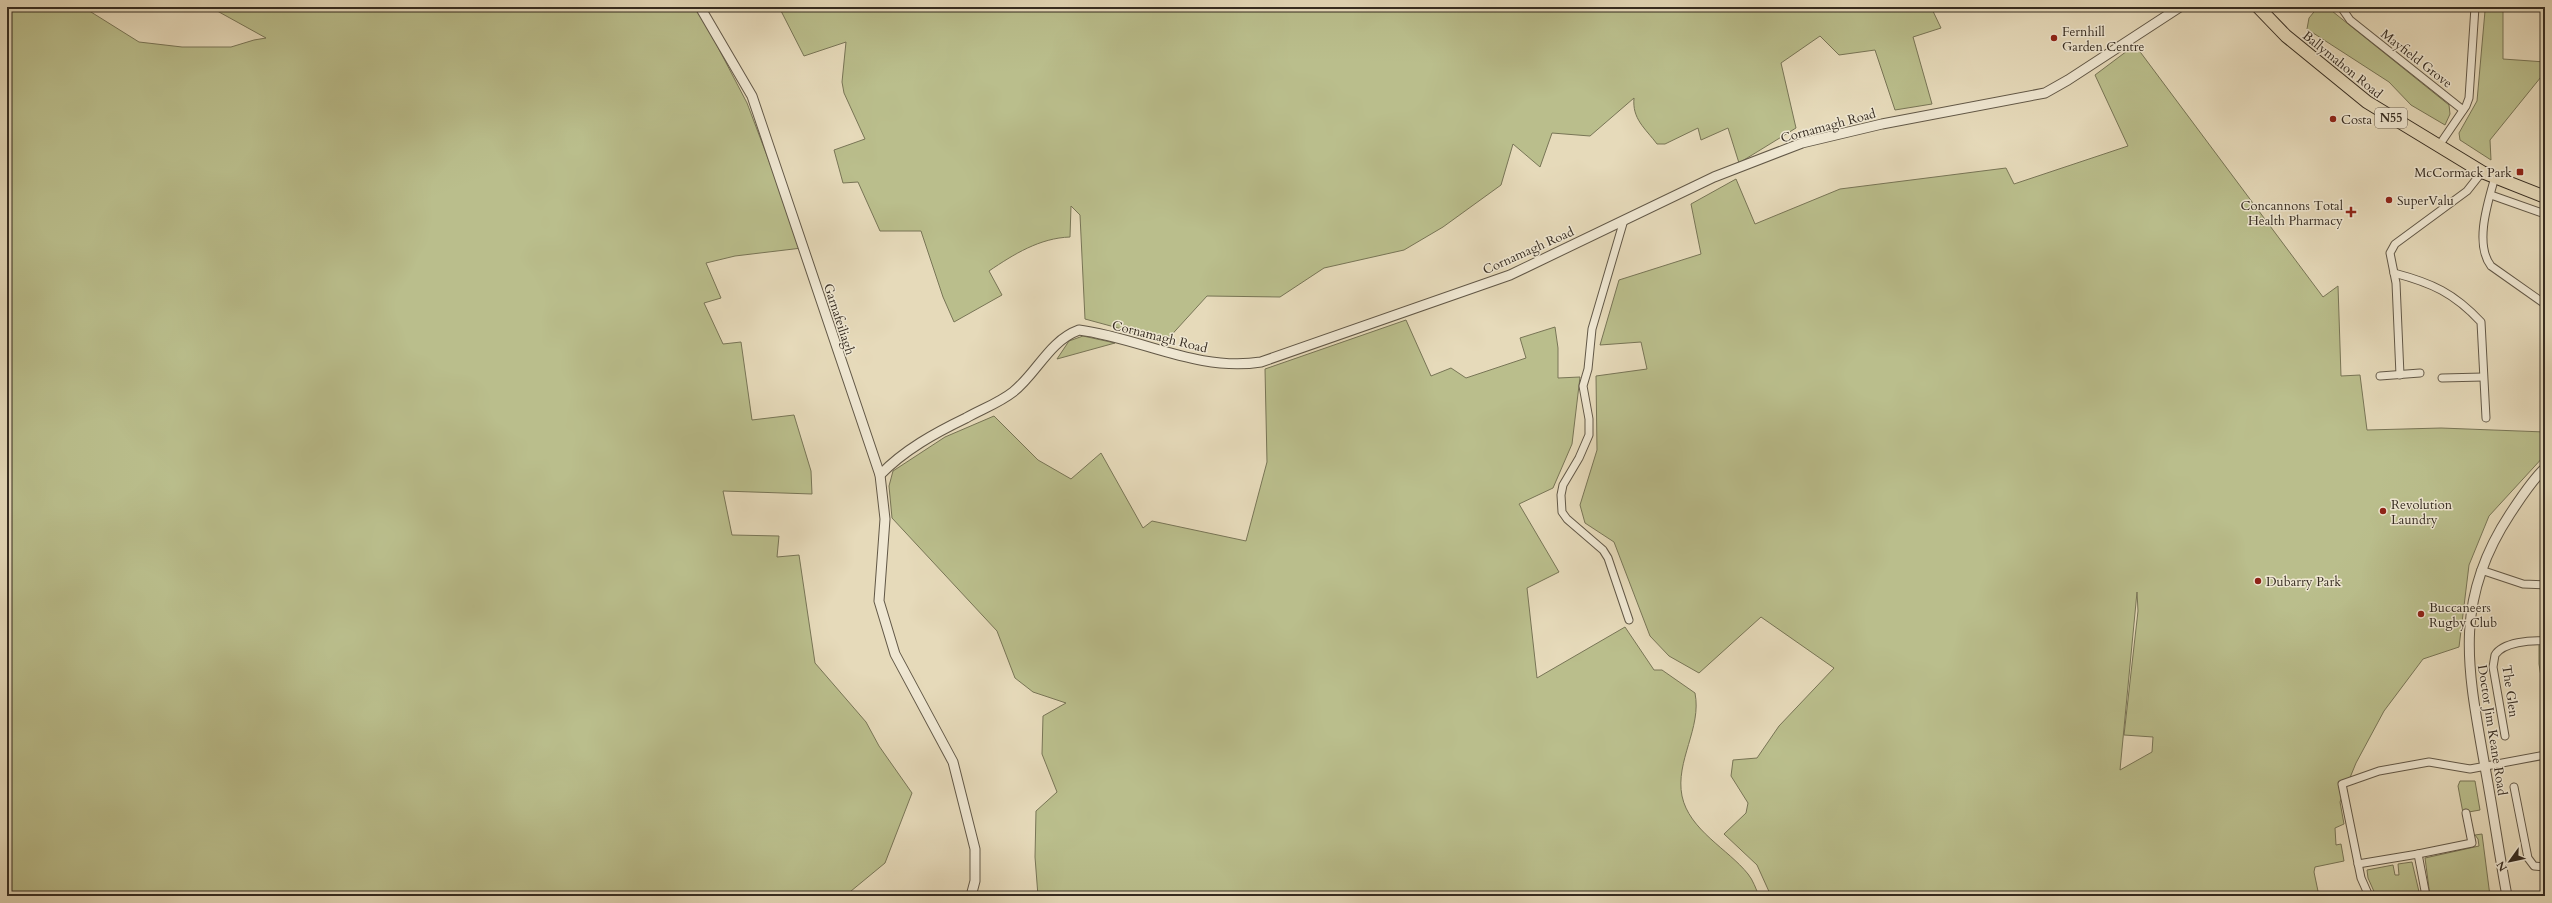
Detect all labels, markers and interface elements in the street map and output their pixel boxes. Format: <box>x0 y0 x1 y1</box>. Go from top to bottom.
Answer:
place label: Fernhill Garden Centre <box>2062 23 2144 56</box>
street label: Mayfield Grove <box>2377 25 2456 92</box>
street label: Ballymahon Road <box>2299 27 2386 103</box>
marker: Fernhill Garden Centre <box>2049 33 2059 43</box>
street label: Cornamagh Road <box>1779 105 1878 147</box>
road number: N55 <box>2375 108 2407 128</box>
place label: Costa <box>2341 111 2372 129</box>
marker: Costa <box>2328 114 2338 124</box>
place label: McCormack Park <box>2414 164 2512 182</box>
marker: McCormack Park <box>2515 167 2525 177</box>
place label: SuperValu <box>2397 192 2454 210</box>
marker: SuperValu <box>2384 195 2394 205</box>
place label: Concannons Total Health Pharmacy <box>2240 197 2344 230</box>
marker: Concannons Total Health Pharmacy <box>2346 207 2356 217</box>
street label: Cornamagh Road <box>1480 223 1577 279</box>
street label: Garnafeiliagh <box>819 281 859 357</box>
street label: Cornamagh Road <box>1110 316 1209 358</box>
place label: Revolution Laundry <box>2391 496 2453 529</box>
marker: Revolution Laundry <box>2378 506 2388 516</box>
place label: Dubarry Park <box>2266 573 2341 591</box>
marker: Dubarry Park <box>2253 576 2263 586</box>
place label: Buccaneers Rugby Club <box>2429 599 2497 632</box>
marker: Buccaneers Rugby Club <box>2416 609 2426 619</box>
street label: Doctor Jim Keane Road <box>2473 664 2511 797</box>
street label: The Glen <box>2497 664 2523 719</box>
north arrow <box>2490 841 2530 881</box>
text: N <box>2493 858 2511 874</box>

